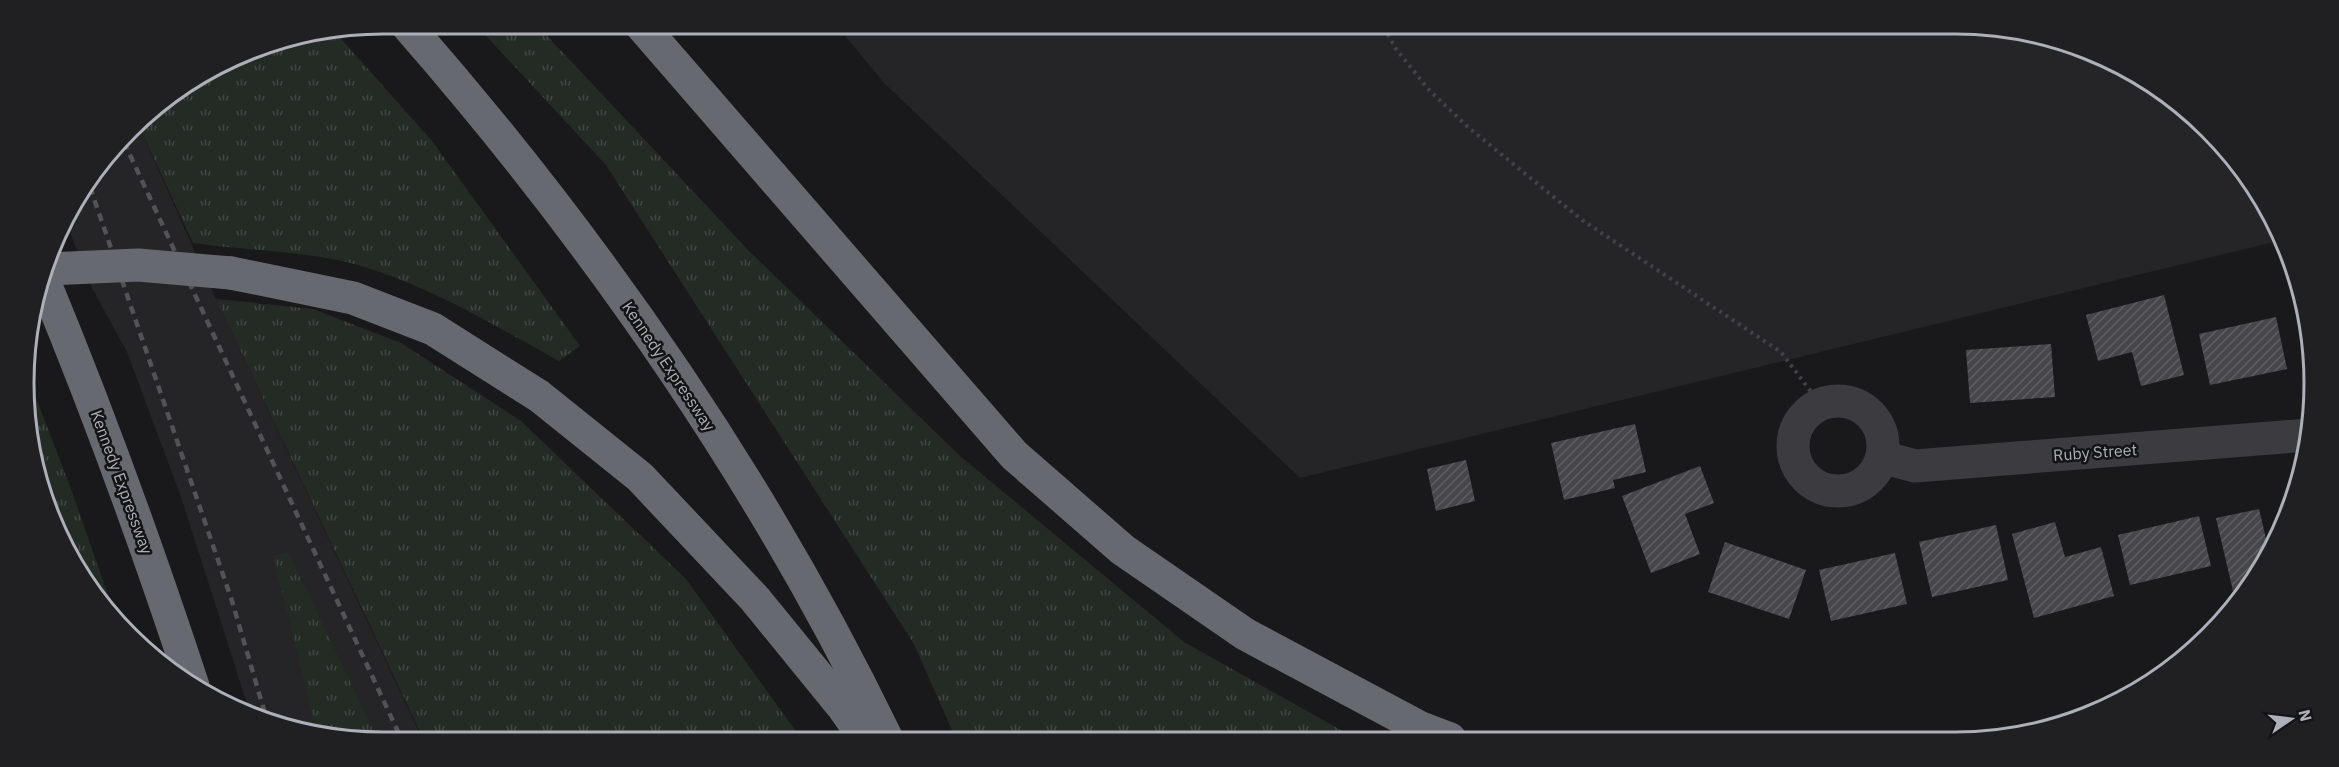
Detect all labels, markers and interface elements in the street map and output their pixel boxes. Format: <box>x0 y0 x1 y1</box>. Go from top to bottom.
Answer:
street label: Kennedy Expressway <box>618 297 720 435</box>
street label: Kennedy Expressway <box>87 407 157 557</box>
street label: Ruby Street <box>2052 439 2138 465</box>
north arrow <box>2261 689 2321 749</box>
text: N <box>2294 707 2317 723</box>

